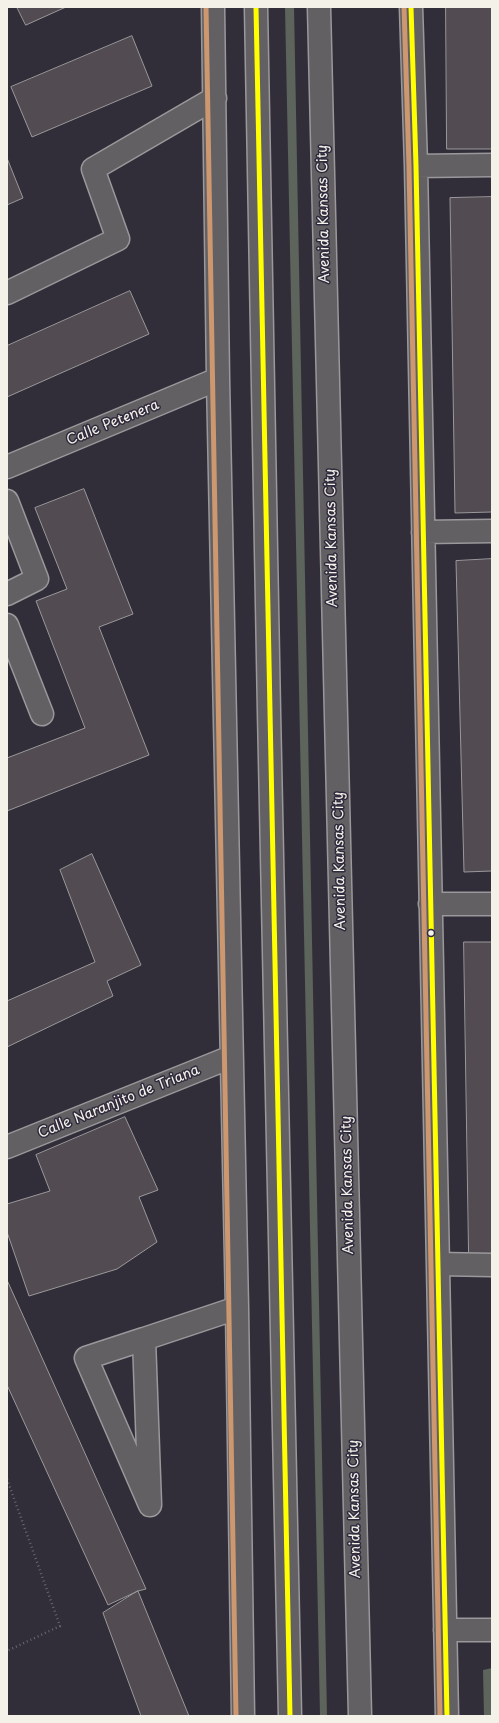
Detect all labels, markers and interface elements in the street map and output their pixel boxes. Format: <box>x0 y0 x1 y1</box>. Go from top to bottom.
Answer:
street label: Avenida Kansas City <box>314 145 334 283</box>
street label: Calle Petenera <box>64 397 162 449</box>
street label: Avenida Kansas City <box>322 469 342 607</box>
street label: Avenida Kansas City <box>330 792 350 930</box>
unlabelled marker <box>426 928 436 938</box>
street label: Calle Naranjito de Triana <box>36 1062 202 1142</box>
street label: Avenida Kansas City <box>338 1116 358 1254</box>
street label: Avenida Kansas City <box>345 1440 365 1578</box>

